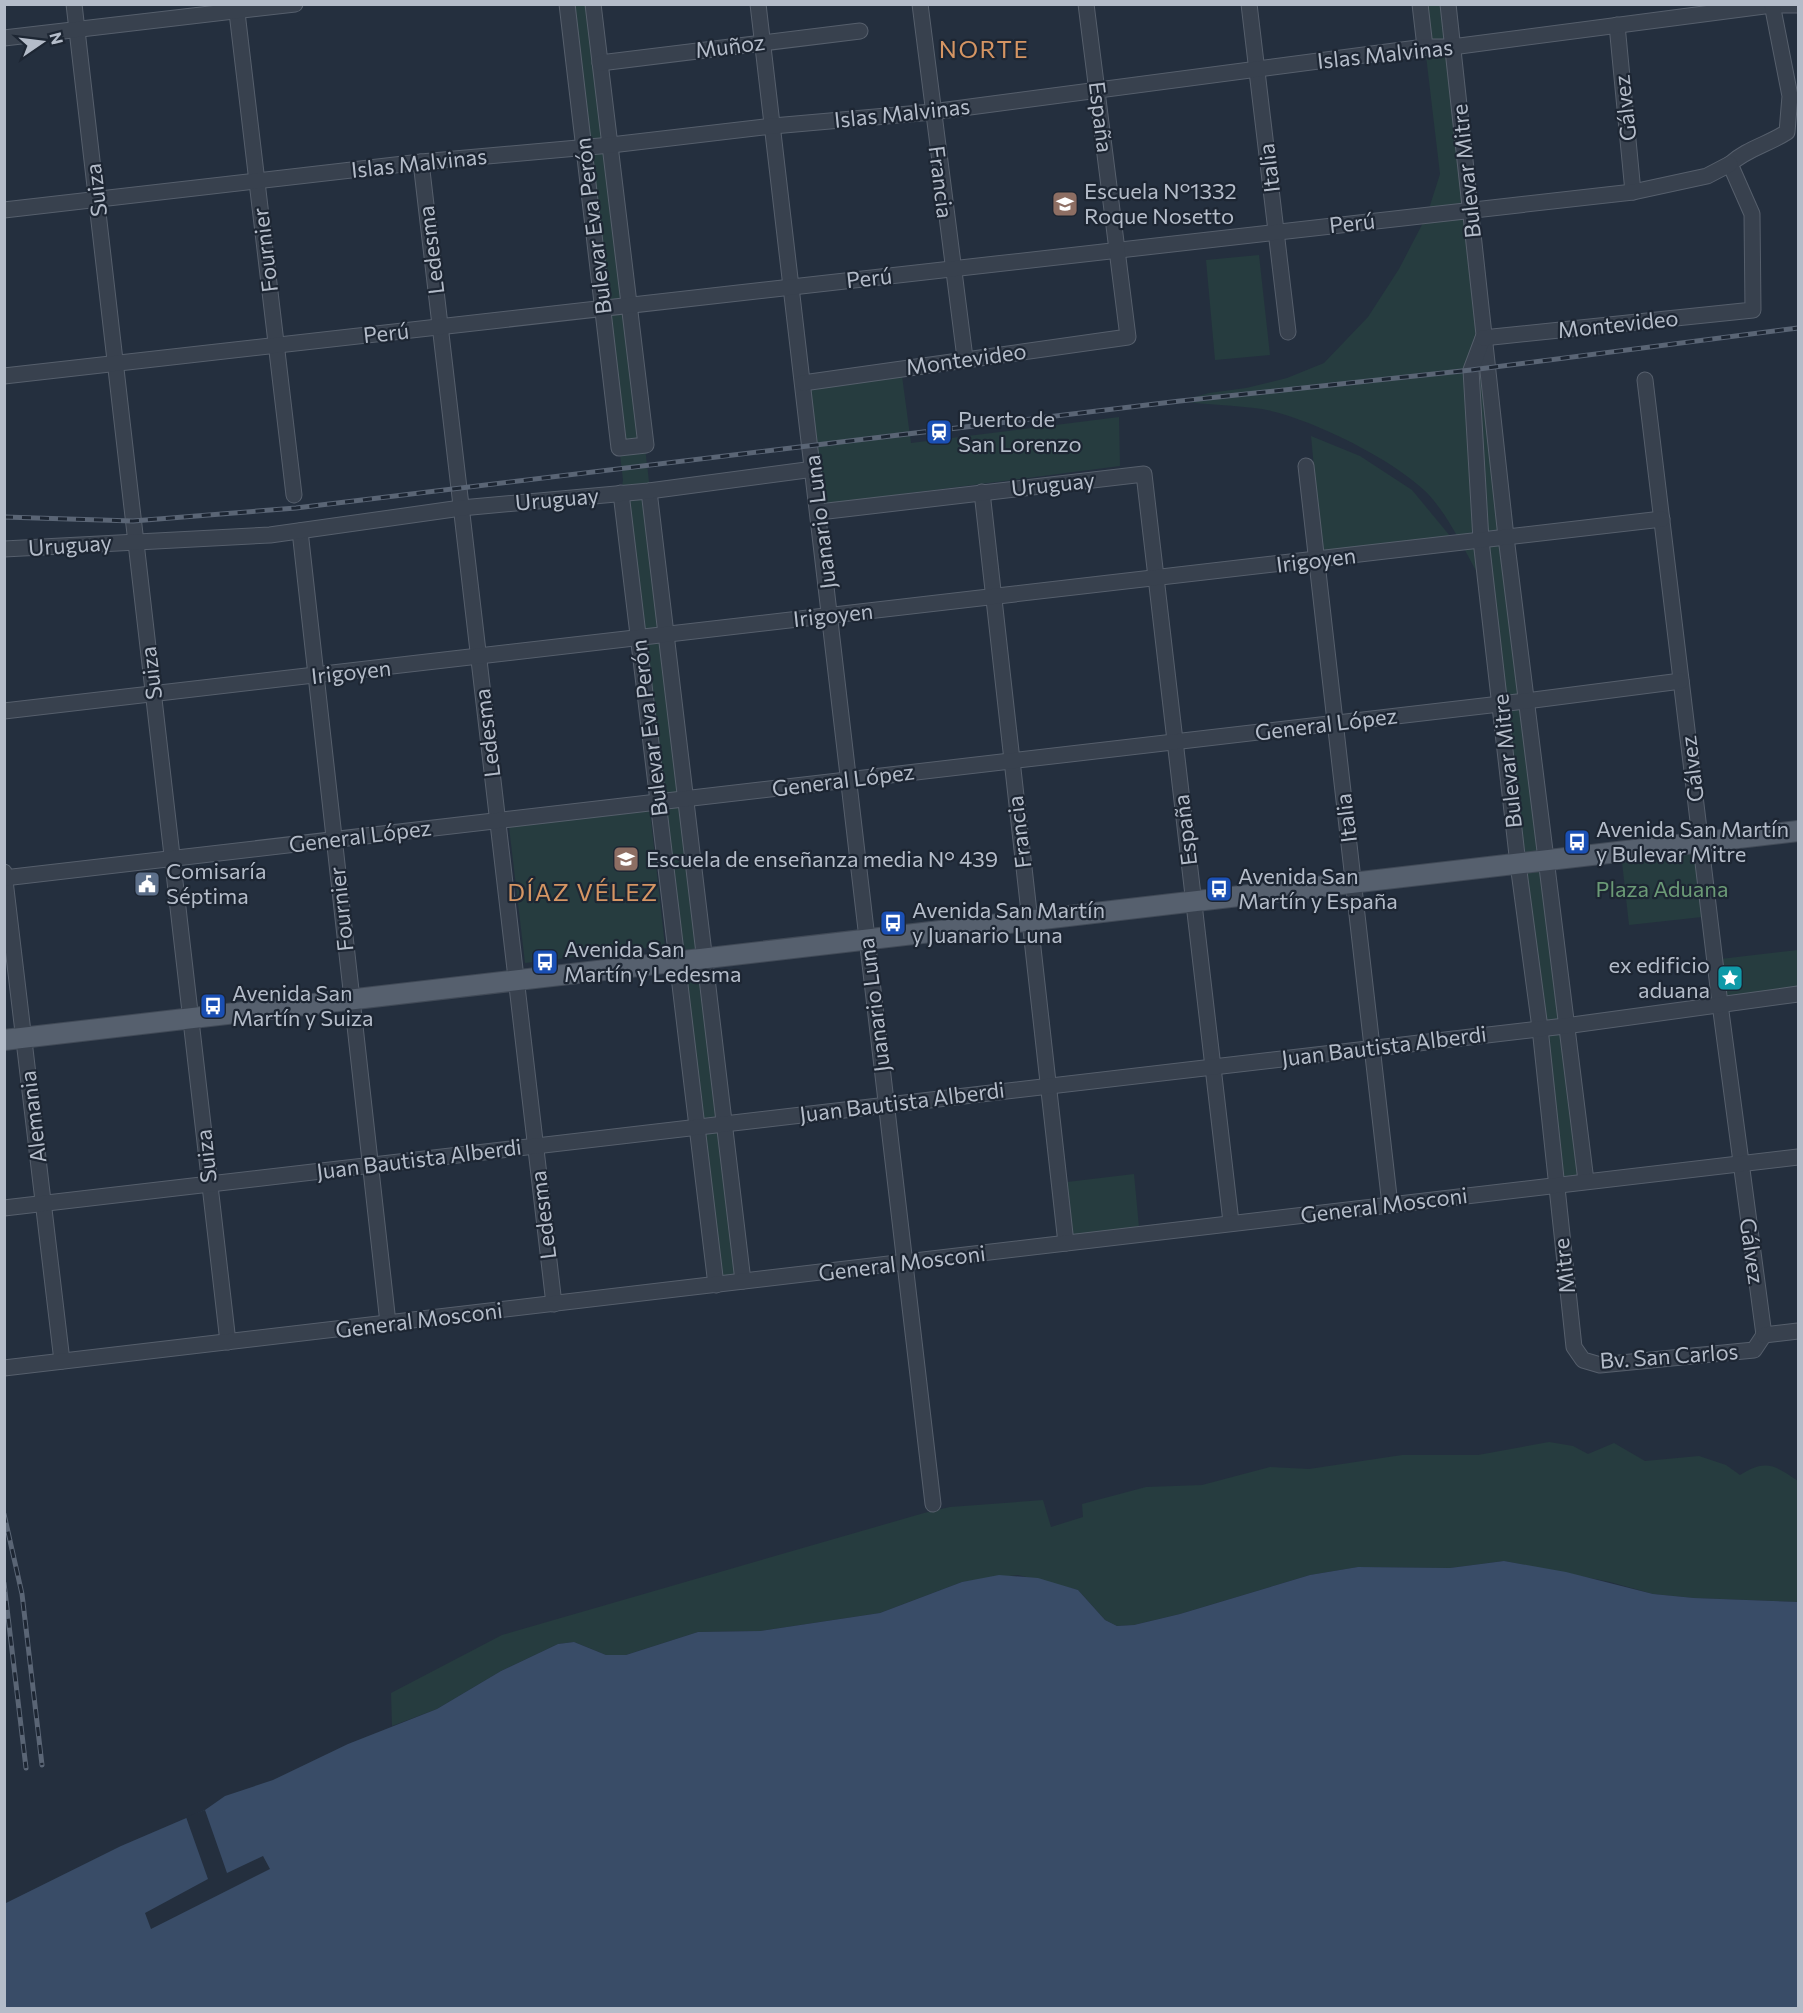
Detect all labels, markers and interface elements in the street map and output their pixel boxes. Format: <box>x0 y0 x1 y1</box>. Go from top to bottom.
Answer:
north arrow <box>12 12 72 72</box>
street label: Muñoz <box>694 28 766 63</box>
text: N <box>46 30 68 46</box>
street label: Islas Malvinas <box>1316 33 1454 74</box>
district label: NORTE <box>939 34 1029 63</box>
street label: Gálvez <box>1608 73 1641 143</box>
street label: España <box>1084 80 1119 154</box>
street label: Islas Malvinas <box>833 92 971 133</box>
street label: Bulevar Mitre <box>1445 103 1486 239</box>
street label: Bulevar Eva Perón <box>568 136 617 316</box>
street label: Islas Malvinas <box>350 142 488 183</box>
street label: Italia <box>1252 142 1285 194</box>
street label: Francia <box>924 144 959 220</box>
street label: Suiza <box>79 162 112 218</box>
place label: Escuela N°1332 Roque Nosetto <box>1084 177 1237 229</box>
school or university icon: Escuela N°1332 Roque Nosetto <box>1050 189 1080 219</box>
street label: Ledesma <box>412 204 449 296</box>
street label: Fournier <box>246 206 283 294</box>
street label: Perú <box>1328 207 1376 238</box>
street label: Perú <box>845 262 893 293</box>
street label: Montevideo <box>1556 304 1680 343</box>
street label: Perú <box>362 317 410 348</box>
street label: Montevideo <box>904 337 1028 380</box>
place label: Puerto de San Lorenzo <box>958 405 1082 457</box>
station icon: Puerto de San Lorenzo <box>924 417 954 447</box>
street label: Juanario Luna <box>798 453 841 591</box>
street label: Uruguay <box>1010 466 1096 501</box>
street label: Uruguay <box>514 481 600 516</box>
street label: Uruguay <box>27 528 113 561</box>
street label: Irigoyen <box>1274 541 1357 578</box>
street label: Irigoyen <box>792 597 874 632</box>
street label: Bulevar Eva Perón <box>624 638 673 818</box>
street label: Suiza <box>134 645 167 701</box>
street label: Irigoyen <box>310 654 392 689</box>
street label: Ledesma <box>468 687 505 779</box>
street label: Bulevar Mitre <box>1486 693 1527 829</box>
street label: General López <box>1253 701 1399 746</box>
street label: Gálvez <box>1674 734 1709 804</box>
street label: General López <box>770 757 916 802</box>
street label: Italia <box>1329 792 1362 844</box>
street label: España <box>1167 793 1202 867</box>
street label: Francia <box>1001 794 1036 870</box>
street label: General López <box>287 813 433 858</box>
place label: Avenida San Martín y Bulevar Mitre <box>1596 815 1789 867</box>
bus stop icon: Avenida San Martín y Bulevar Mitre <box>1562 827 1592 857</box>
school or university icon: Escuela de enseñanza media N° 439 <box>611 844 641 874</box>
place label: Escuela de enseñanza media N° 439 <box>646 845 998 872</box>
place label: Comisaría Séptima <box>166 857 267 909</box>
place label: Avenida San Martín y España <box>1238 862 1398 914</box>
street label: Fournier <box>323 865 358 953</box>
public building icon: Comisaría Séptima <box>132 869 162 899</box>
bus stop icon: Avenida San Martín y España <box>1204 874 1234 904</box>
park label: Plaza Aduana <box>1596 875 1728 902</box>
district label: DÍAZ VÉLEZ <box>507 877 659 906</box>
place label: Avenida San Martín y Juanario Luna <box>912 896 1105 948</box>
bus stop icon: Avenida San Martín y Juanario Luna <box>878 908 908 938</box>
place label: Avenida San Martín y Ledesma <box>564 935 741 987</box>
street label: Juanario Luna <box>852 936 895 1074</box>
bus stop icon: Avenida San Martín y Ledesma <box>530 947 560 977</box>
place label: ex edificio aduana <box>1608 951 1710 1003</box>
place icon: ex edificio aduana <box>1715 963 1745 993</box>
place label: Avenida San Martín y Suiza <box>232 979 374 1031</box>
bus stop icon: Avenida San Martín y Suiza <box>198 991 228 1021</box>
street label: Juan Bautista Alberdi <box>1280 1020 1488 1071</box>
street label: Alemania <box>13 1069 52 1165</box>
street label: Juan Bautista Alberdi <box>798 1076 1006 1127</box>
street label: Suiza <box>189 1128 222 1184</box>
street label: Juan Bautista Alberdi <box>315 1133 523 1184</box>
street label: Ledesma <box>524 1169 561 1261</box>
street label: General Mosconi <box>1299 1181 1469 1228</box>
street label: Gálvez <box>1734 1216 1771 1286</box>
street label: Mitre <box>1547 1237 1580 1295</box>
street label: General Mosconi <box>817 1239 987 1286</box>
street label: General Mosconi <box>334 1296 504 1343</box>
street label: Bv. San Carlos <box>1599 1337 1739 1374</box>

